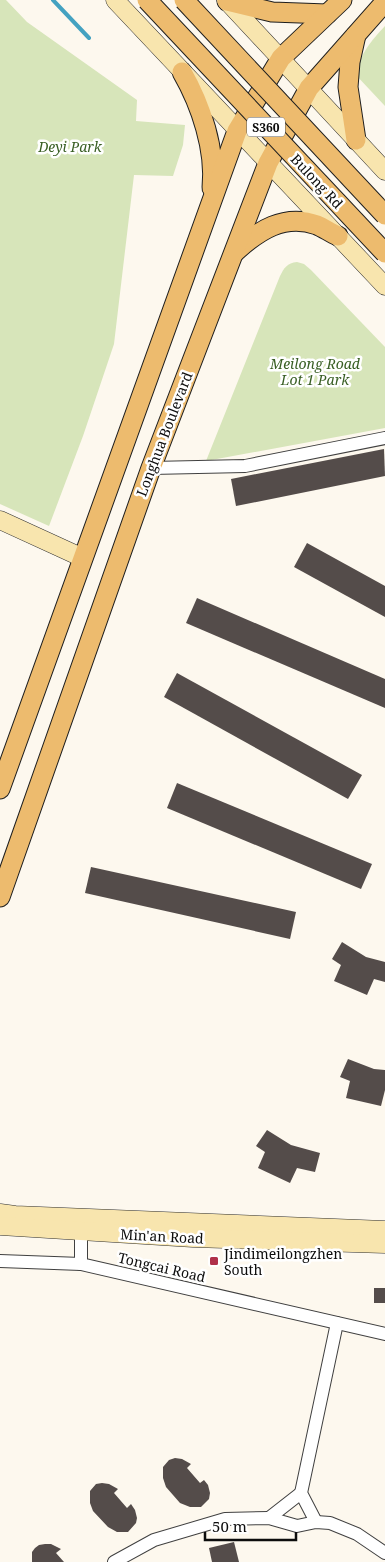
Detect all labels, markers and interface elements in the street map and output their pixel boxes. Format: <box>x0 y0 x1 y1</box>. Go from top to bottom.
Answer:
road number: S360 <box>247 118 285 136</box>
park label: Deyi Park <box>37 137 103 156</box>
street label: Bulong Rd <box>287 149 348 213</box>
park label: Meilong Road Lot 1 Park <box>269 354 361 389</box>
street label: Longhua Boulevard <box>132 369 197 499</box>
street label: Min'an Road <box>120 1224 205 1248</box>
place label: Jindimeilongzhen South <box>223 1244 342 1279</box>
street label: Tongcai Road <box>116 1248 208 1286</box>
marker: Jindimeilongzhen South <box>208 1255 220 1267</box>
scale bar <box>205 1510 296 1542</box>
text: 50 m <box>212 1516 247 1536</box>

